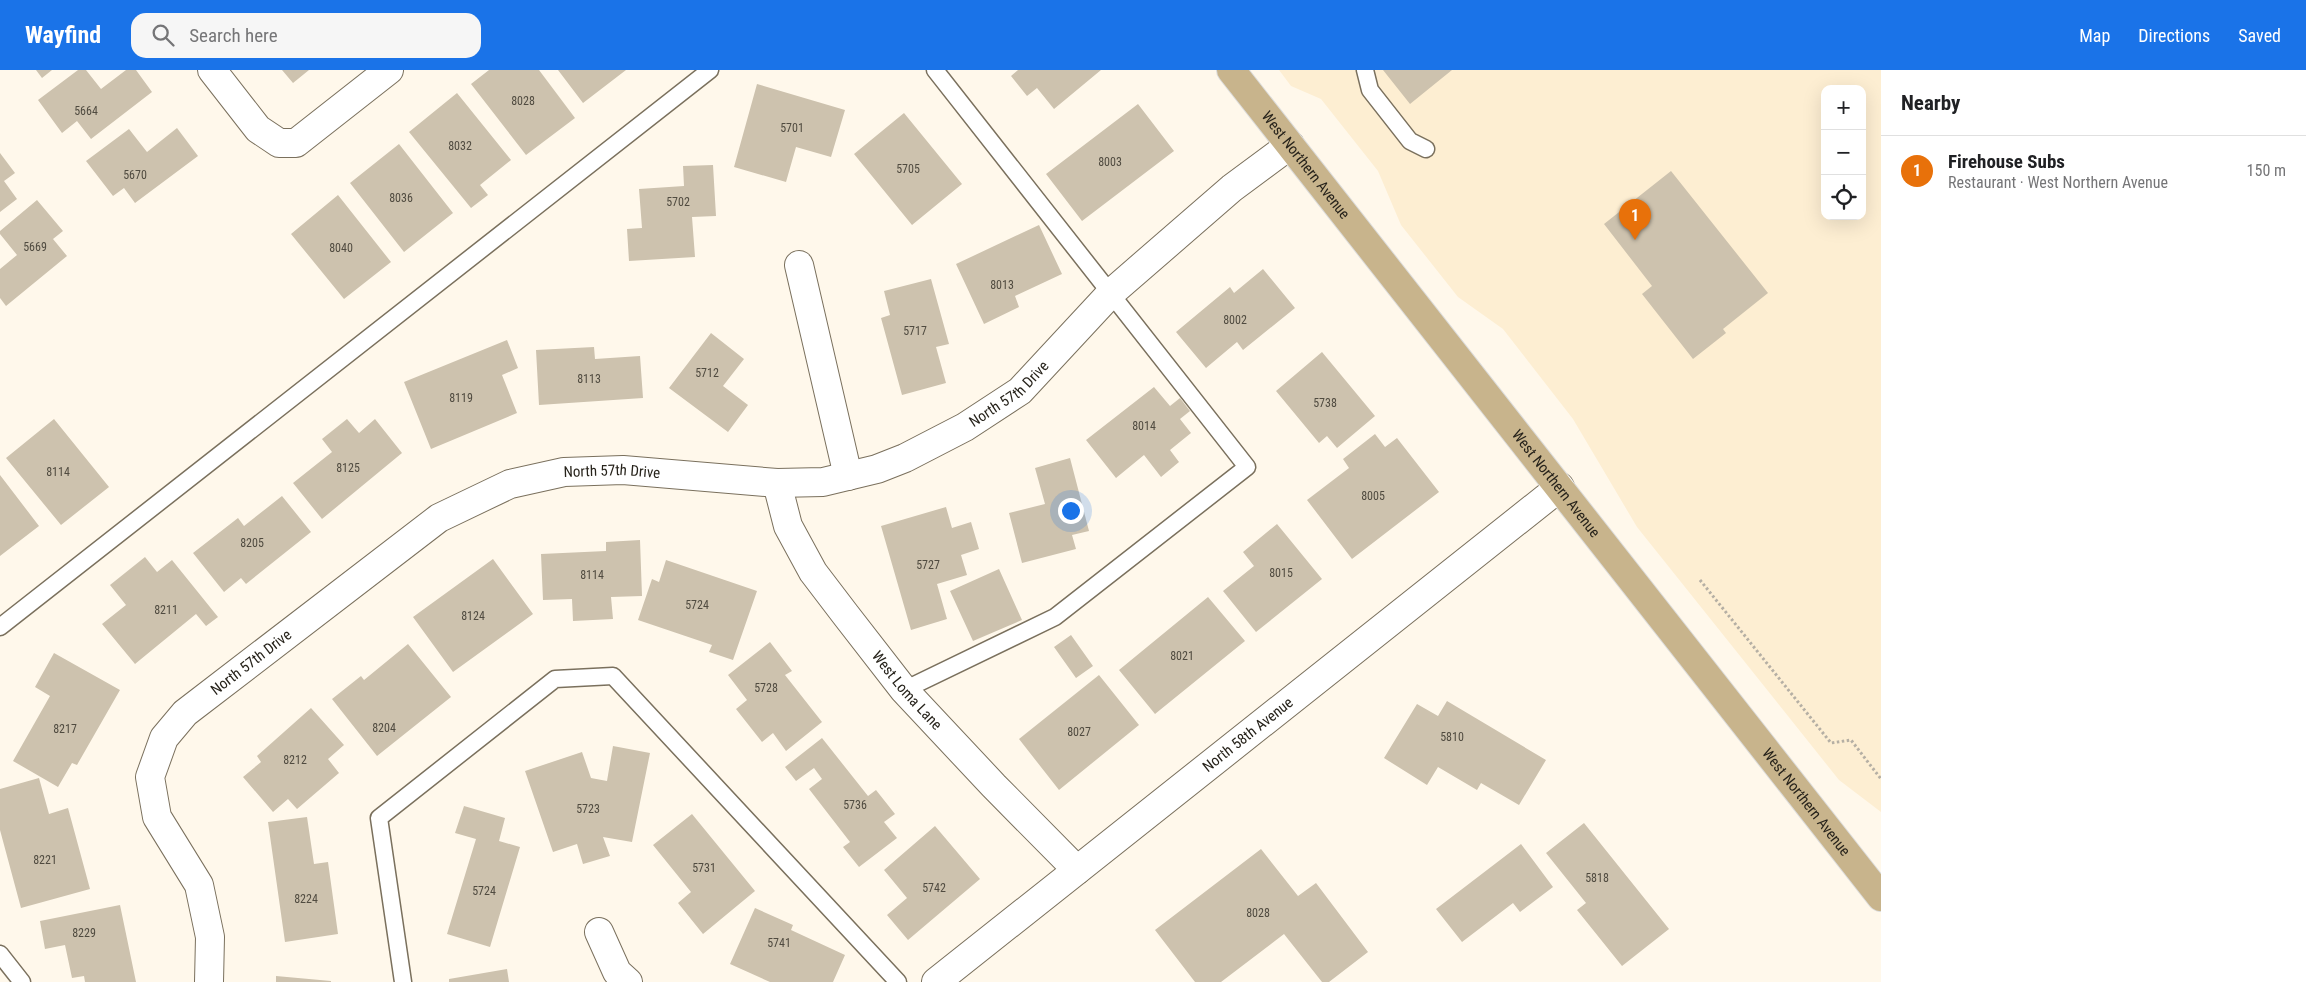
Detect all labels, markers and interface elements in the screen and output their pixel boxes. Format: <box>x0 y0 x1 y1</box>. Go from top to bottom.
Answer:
search box <box>131 13 481 58</box>
text: Wayfind <box>25 21 101 49</box>
icon: search <box>149 21 177 49</box>
text: Search here <box>189 24 278 47</box>
text: Map <box>2079 25 2110 46</box>
text: Directions <box>2138 25 2210 46</box>
text: Saved <box>2238 25 2281 46</box>
map controls <box>1821 85 1866 220</box>
button: + <box>1821 85 1866 130</box>
text: Nearby <box>1901 91 1960 115</box>
house number: 8028 <box>511 94 535 108</box>
house number: 5664 <box>74 104 98 118</box>
street label: West Northern Avenue <box>1258 108 1354 223</box>
house number: 5701 <box>780 121 804 135</box>
button: − <box>1821 130 1866 175</box>
house number: 8032 <box>448 139 472 153</box>
text: Firehouse Subs <box>1948 150 2065 173</box>
house number: 8003 <box>1098 155 1122 169</box>
text: 1 <box>1913 161 1921 180</box>
text: 150 m <box>2247 161 2286 180</box>
house number: 5705 <box>896 162 920 176</box>
house number: 5670 <box>123 168 147 182</box>
text: Restaurant · West Northern Avenue <box>1948 173 2168 192</box>
button: locate <box>1821 175 1866 220</box>
house number: 8036 <box>389 191 413 205</box>
house number: 5702 <box>666 195 690 209</box>
pin: 1 <box>1619 199 1651 240</box>
house number: 5669 <box>23 240 47 254</box>
house number: 8040 <box>329 241 353 255</box>
house number: 8013 <box>990 278 1014 292</box>
house number: 8002 <box>1223 313 1247 327</box>
house number: 5717 <box>903 324 927 338</box>
street label: North 57th Drive <box>966 357 1052 431</box>
house number: 5712 <box>695 366 719 380</box>
house number: 8113 <box>577 372 601 386</box>
house number: 8119 <box>449 391 473 405</box>
house number: 5738 <box>1313 396 1337 410</box>
house number: 8014 <box>1132 419 1156 433</box>
street label: West Northern Avenue <box>1508 426 1604 541</box>
house number: 8125 <box>336 461 360 475</box>
street label: North 57th Drive <box>563 461 661 482</box>
house number: 8114 <box>46 465 70 479</box>
house number: 8005 <box>1361 489 1385 503</box>
your location <box>1058 498 1084 524</box>
house number: 8205 <box>240 536 264 550</box>
house number: 5727 <box>916 558 940 572</box>
house number: 8015 <box>1269 566 1293 580</box>
house number: 8114 <box>580 568 604 582</box>
house number: 5724 <box>685 598 709 612</box>
house number: 8211 <box>154 603 178 617</box>
house number: 8124 <box>461 609 485 623</box>
street label: North 57th Drive <box>207 626 295 699</box>
street label: West Loma Lane <box>868 647 946 734</box>
house number: 8021 <box>1170 649 1194 663</box>
house number: 5728 <box>754 681 778 695</box>
street label: North 58th Avenue <box>1199 693 1297 776</box>
house number: 8204 <box>372 721 396 735</box>
house number: 8217 <box>53 722 77 736</box>
house number: 8027 <box>1067 725 1091 739</box>
house number: 5810 <box>1440 730 1464 744</box>
street label: West Northern Avenue <box>1758 745 1854 859</box>
house number: 8212 <box>283 753 307 767</box>
house number: 5736 <box>843 798 867 812</box>
house number: 5723 <box>576 802 600 816</box>
house number: 8221 <box>33 853 57 867</box>
house number: 5731 <box>692 861 716 875</box>
house number: 5818 <box>1585 871 1609 885</box>
house number: 5742 <box>922 881 946 895</box>
house number: 5724 <box>472 884 496 898</box>
house number: 8224 <box>294 892 318 906</box>
house number: 8028 <box>1246 906 1270 920</box>
house number: 8229 <box>72 926 96 940</box>
house number: 5741 <box>767 936 791 950</box>

